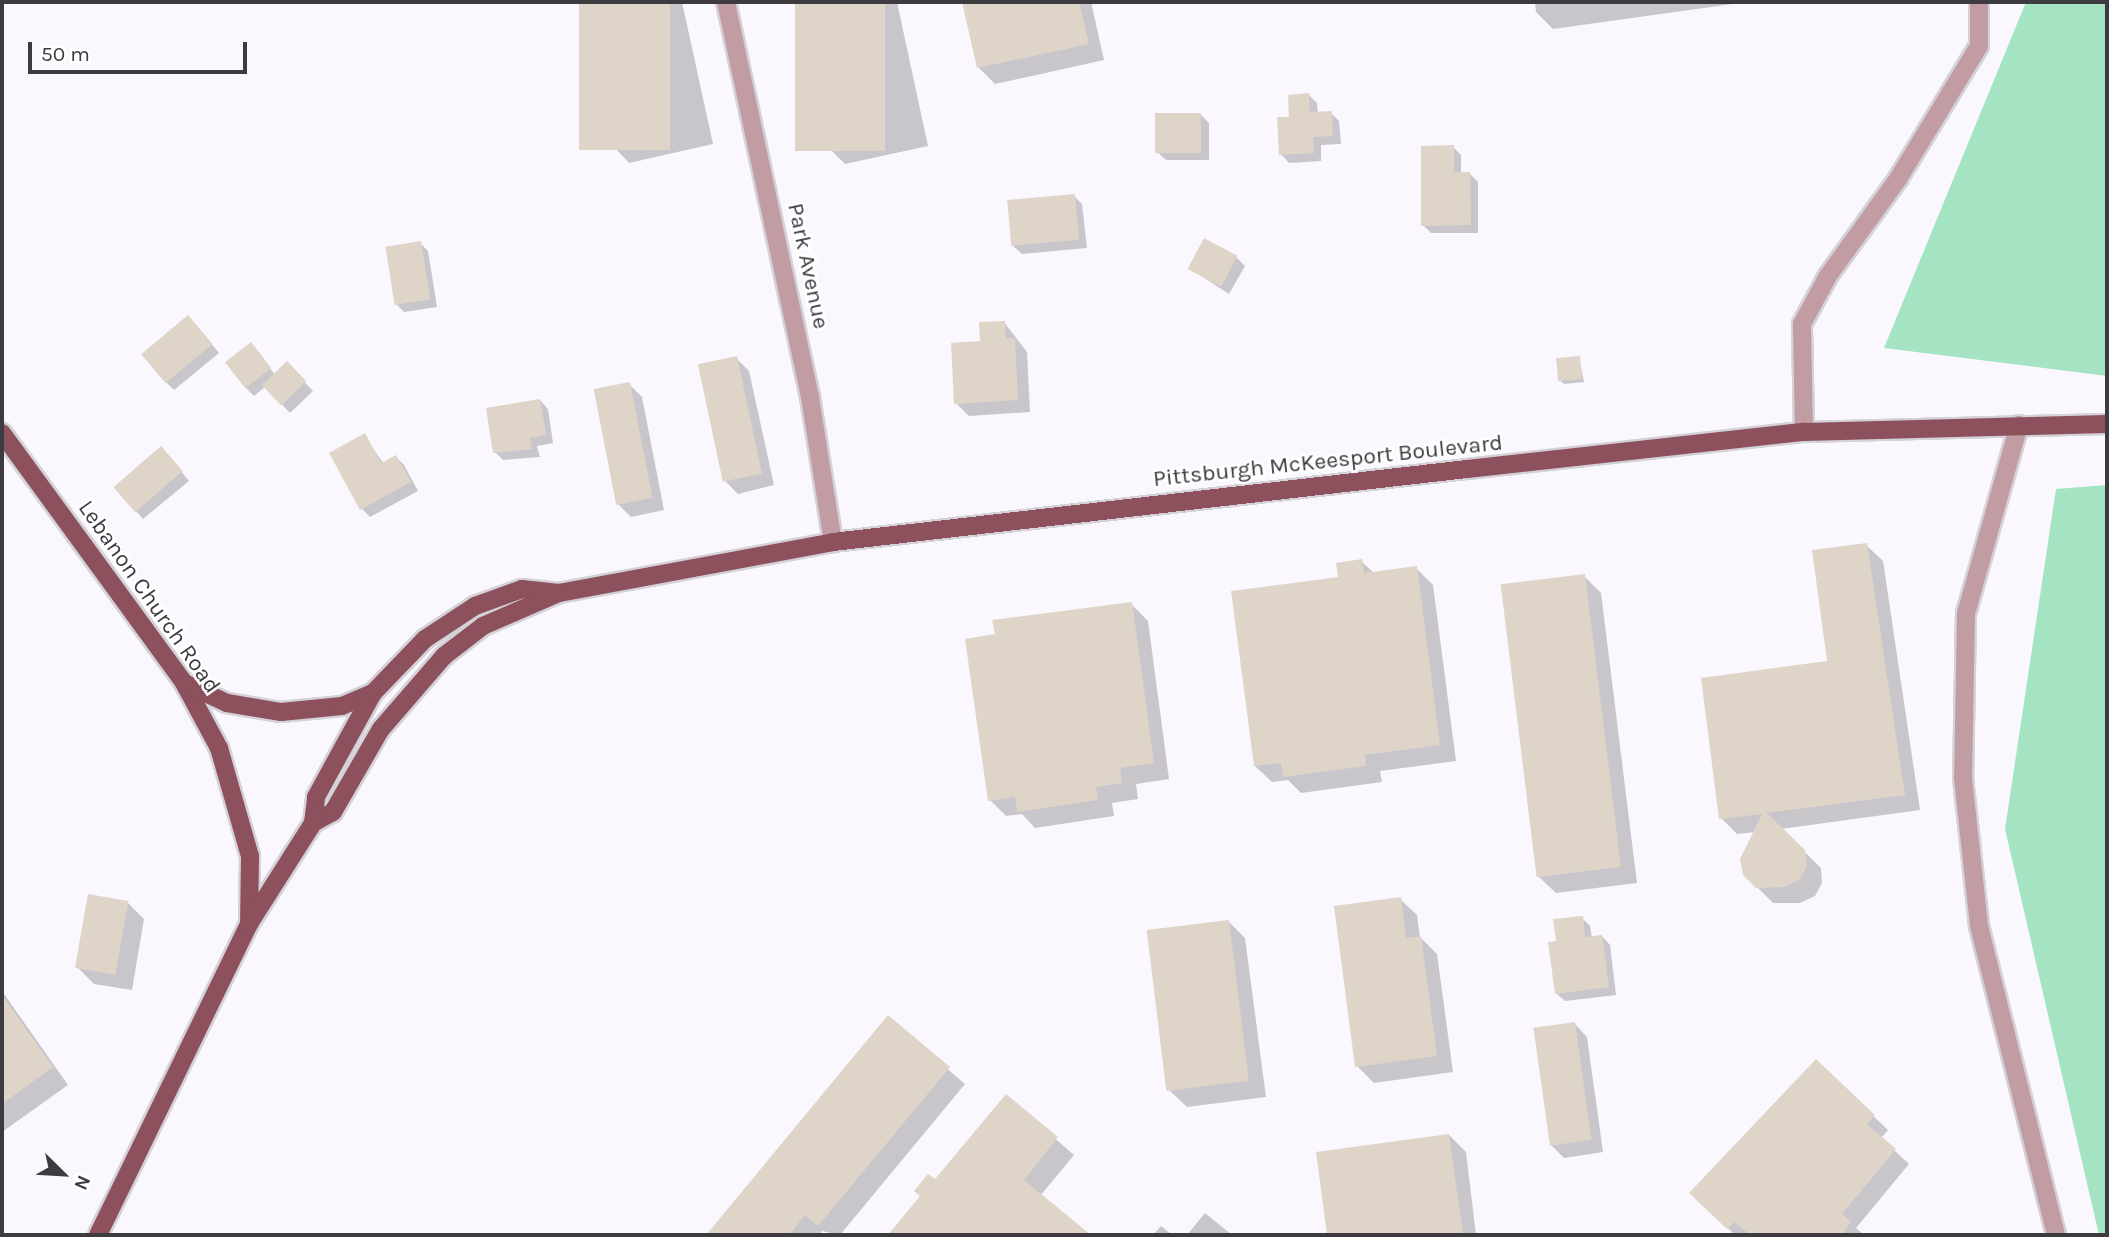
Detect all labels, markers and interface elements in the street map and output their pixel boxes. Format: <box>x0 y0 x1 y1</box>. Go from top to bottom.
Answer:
scale bar <box>32 28 250 72</box>
text: 50 m <box>41 42 90 66</box>
street label: Park Avenue <box>781 201 835 331</box>
street label: Pittsburgh McKeesport Boulevard <box>1152 429 1504 493</box>
street label: Lebanon Church Road <box>72 495 226 699</box>
north arrow <box>28 1139 98 1209</box>
text: N <box>69 1172 95 1193</box>

